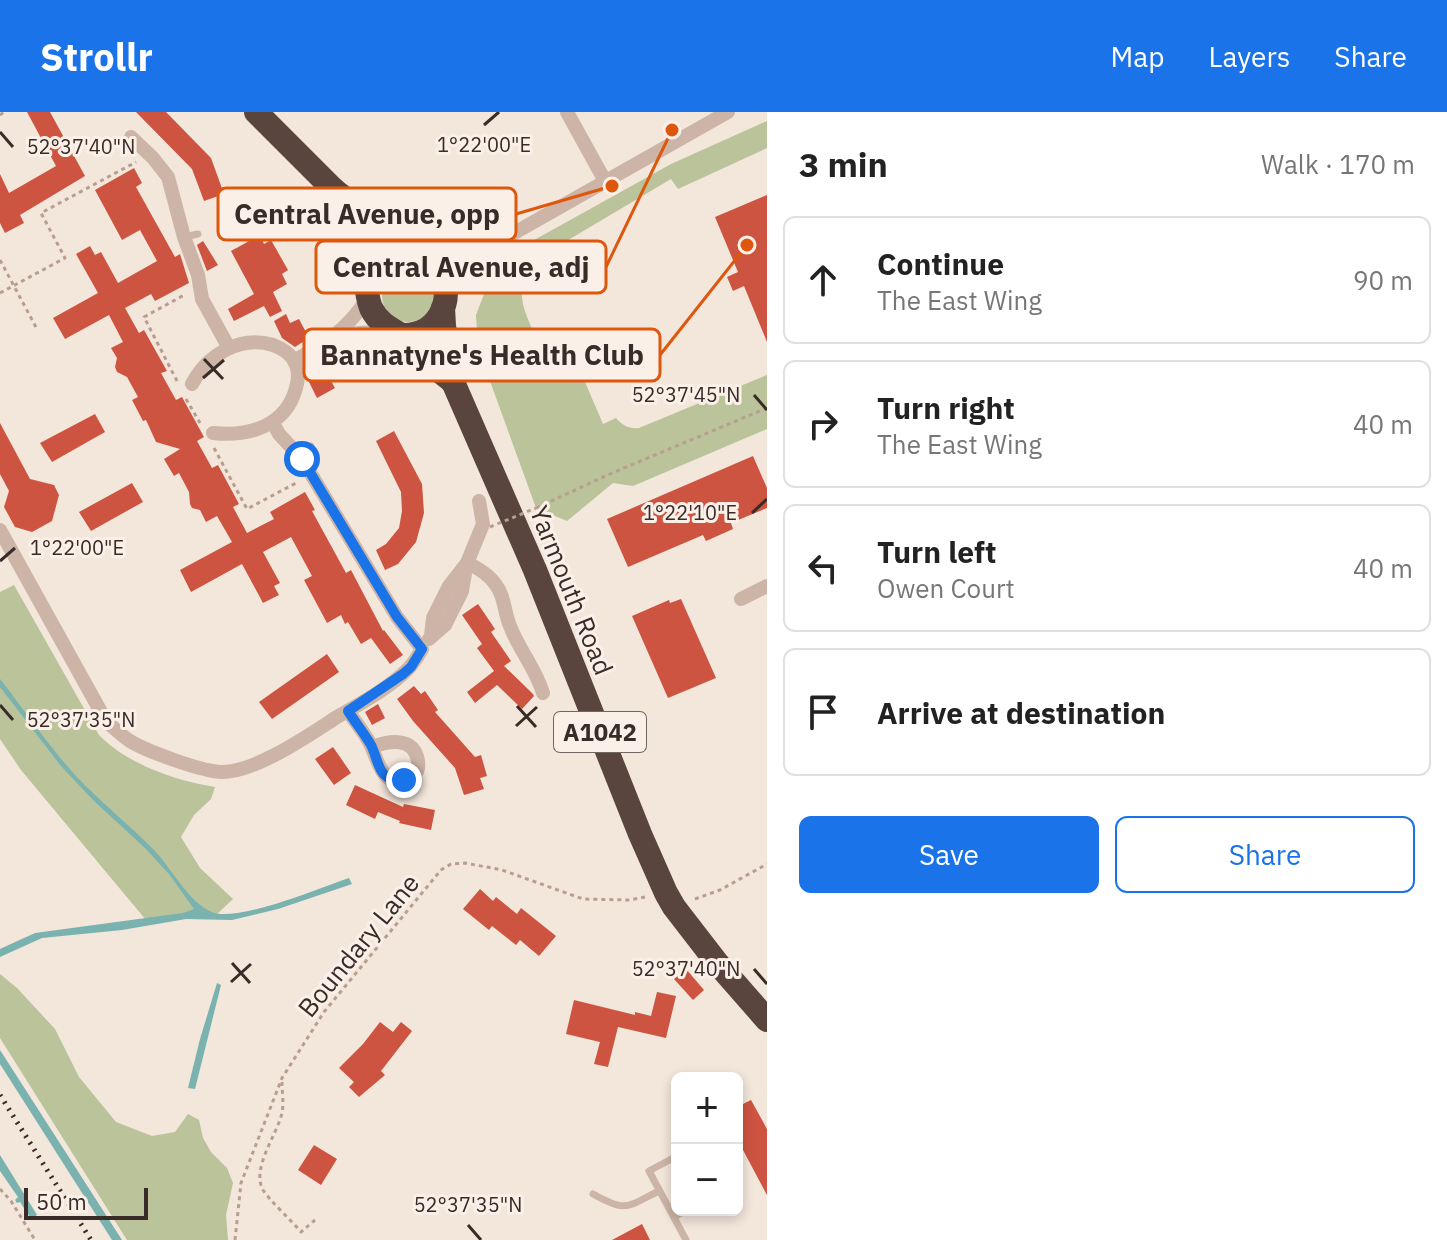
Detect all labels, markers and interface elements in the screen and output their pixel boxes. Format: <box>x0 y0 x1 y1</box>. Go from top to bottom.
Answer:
text: Strollr <box>40 32 153 81</box>
text: Map <box>1110 38 1164 75</box>
text: Layers <box>1208 38 1290 75</box>
text: Share <box>1334 38 1407 75</box>
text: 1°22'00"E <box>437 131 531 158</box>
text: 52°37'40"N <box>27 133 135 160</box>
text: 3 min <box>799 142 888 186</box>
text: Walk · 170 m <box>1261 147 1415 181</box>
callout: Central Avenue, opp <box>218 188 516 240</box>
text: Central Avenue, opp <box>234 195 500 232</box>
callout: Central Avenue, adj <box>316 241 606 293</box>
text: Continue <box>877 244 1004 283</box>
text: Central Avenue, adj <box>332 248 590 285</box>
icon: ahead <box>801 258 845 302</box>
text: 90 m <box>1353 263 1413 297</box>
text: The East Wing <box>877 283 1042 317</box>
callout: Bannatyne's Health Club <box>304 329 660 381</box>
text: Bannatyne's Health Club <box>320 336 644 373</box>
text: 52°37'45"N <box>632 381 740 408</box>
text: Turn right <box>877 388 1015 427</box>
icon: right <box>801 402 845 446</box>
text: 40 m <box>1353 407 1413 441</box>
text: The East Wing <box>877 427 1042 461</box>
route start <box>284 441 320 477</box>
text: 1°22'10"E <box>643 499 737 526</box>
street label: Yarmouth Road <box>523 500 621 680</box>
text: Turn left <box>877 532 996 571</box>
text: 1°22'00"E <box>30 534 124 561</box>
icon: left <box>801 546 845 590</box>
text: 40 m <box>1353 551 1413 585</box>
text: Owen Court <box>877 571 1015 605</box>
icon: arrive <box>801 690 845 734</box>
text: Arrive at destination <box>877 693 1165 732</box>
text: 52°37'35"N <box>27 706 135 733</box>
road number: A1042 <box>554 712 646 752</box>
route end <box>386 762 422 798</box>
button: Save <box>799 816 1099 893</box>
button: Share <box>1115 816 1415 893</box>
street label: Boundary Lane <box>290 866 426 1024</box>
text: 52°37'40"N <box>632 955 740 982</box>
map controls <box>671 1072 743 1216</box>
button: + <box>671 1072 743 1144</box>
button: − <box>671 1144 743 1216</box>
scale bar <box>24 1184 148 1220</box>
text: 50 m <box>36 1187 87 1216</box>
text: 52°37'35"N <box>414 1191 522 1218</box>

